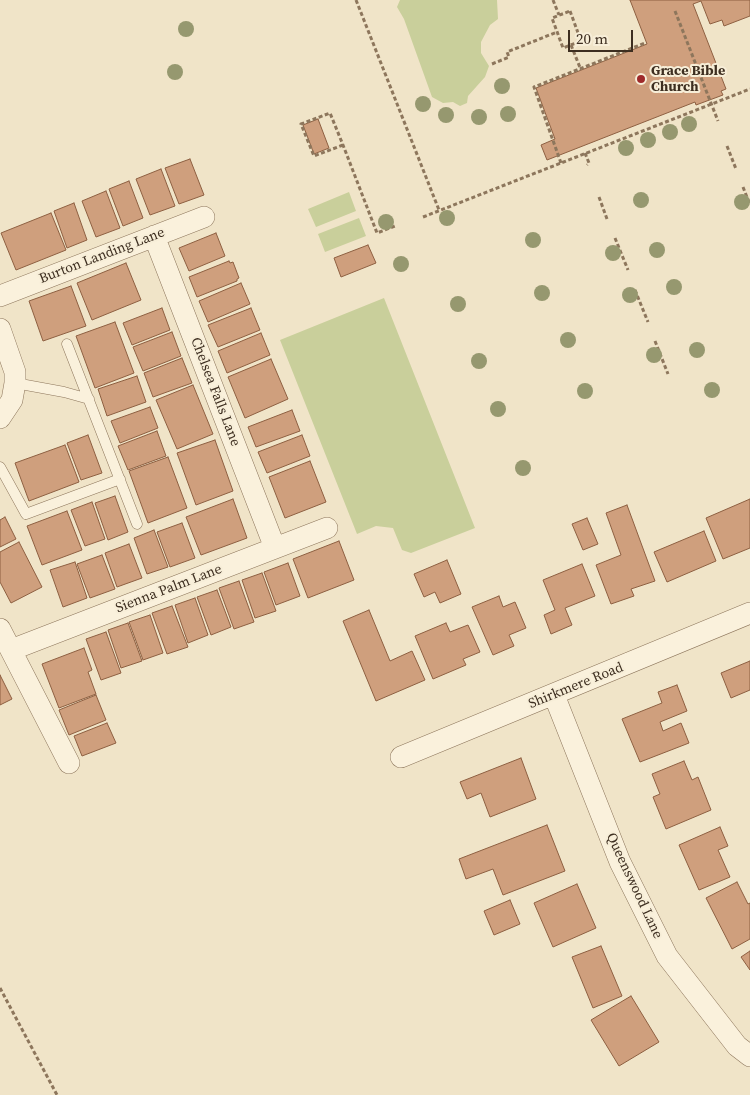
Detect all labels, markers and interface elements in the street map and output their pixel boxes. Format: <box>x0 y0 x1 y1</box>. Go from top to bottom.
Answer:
scale bar <box>570 20 635 52</box>
text: 20 m <box>576 28 608 49</box>
place label: Grace Bible Church <box>651 63 725 95</box>
marker: Grace Bible Church <box>635 73 647 85</box>
street label: Burton Landing Lane <box>37 224 167 288</box>
street label: Chelsea Falls Lane <box>187 335 243 449</box>
street label: Sienna Palm Lane <box>114 561 224 617</box>
street label: Shirkmere Road <box>526 659 626 713</box>
street label: Queenswood Lane <box>602 830 666 942</box>

